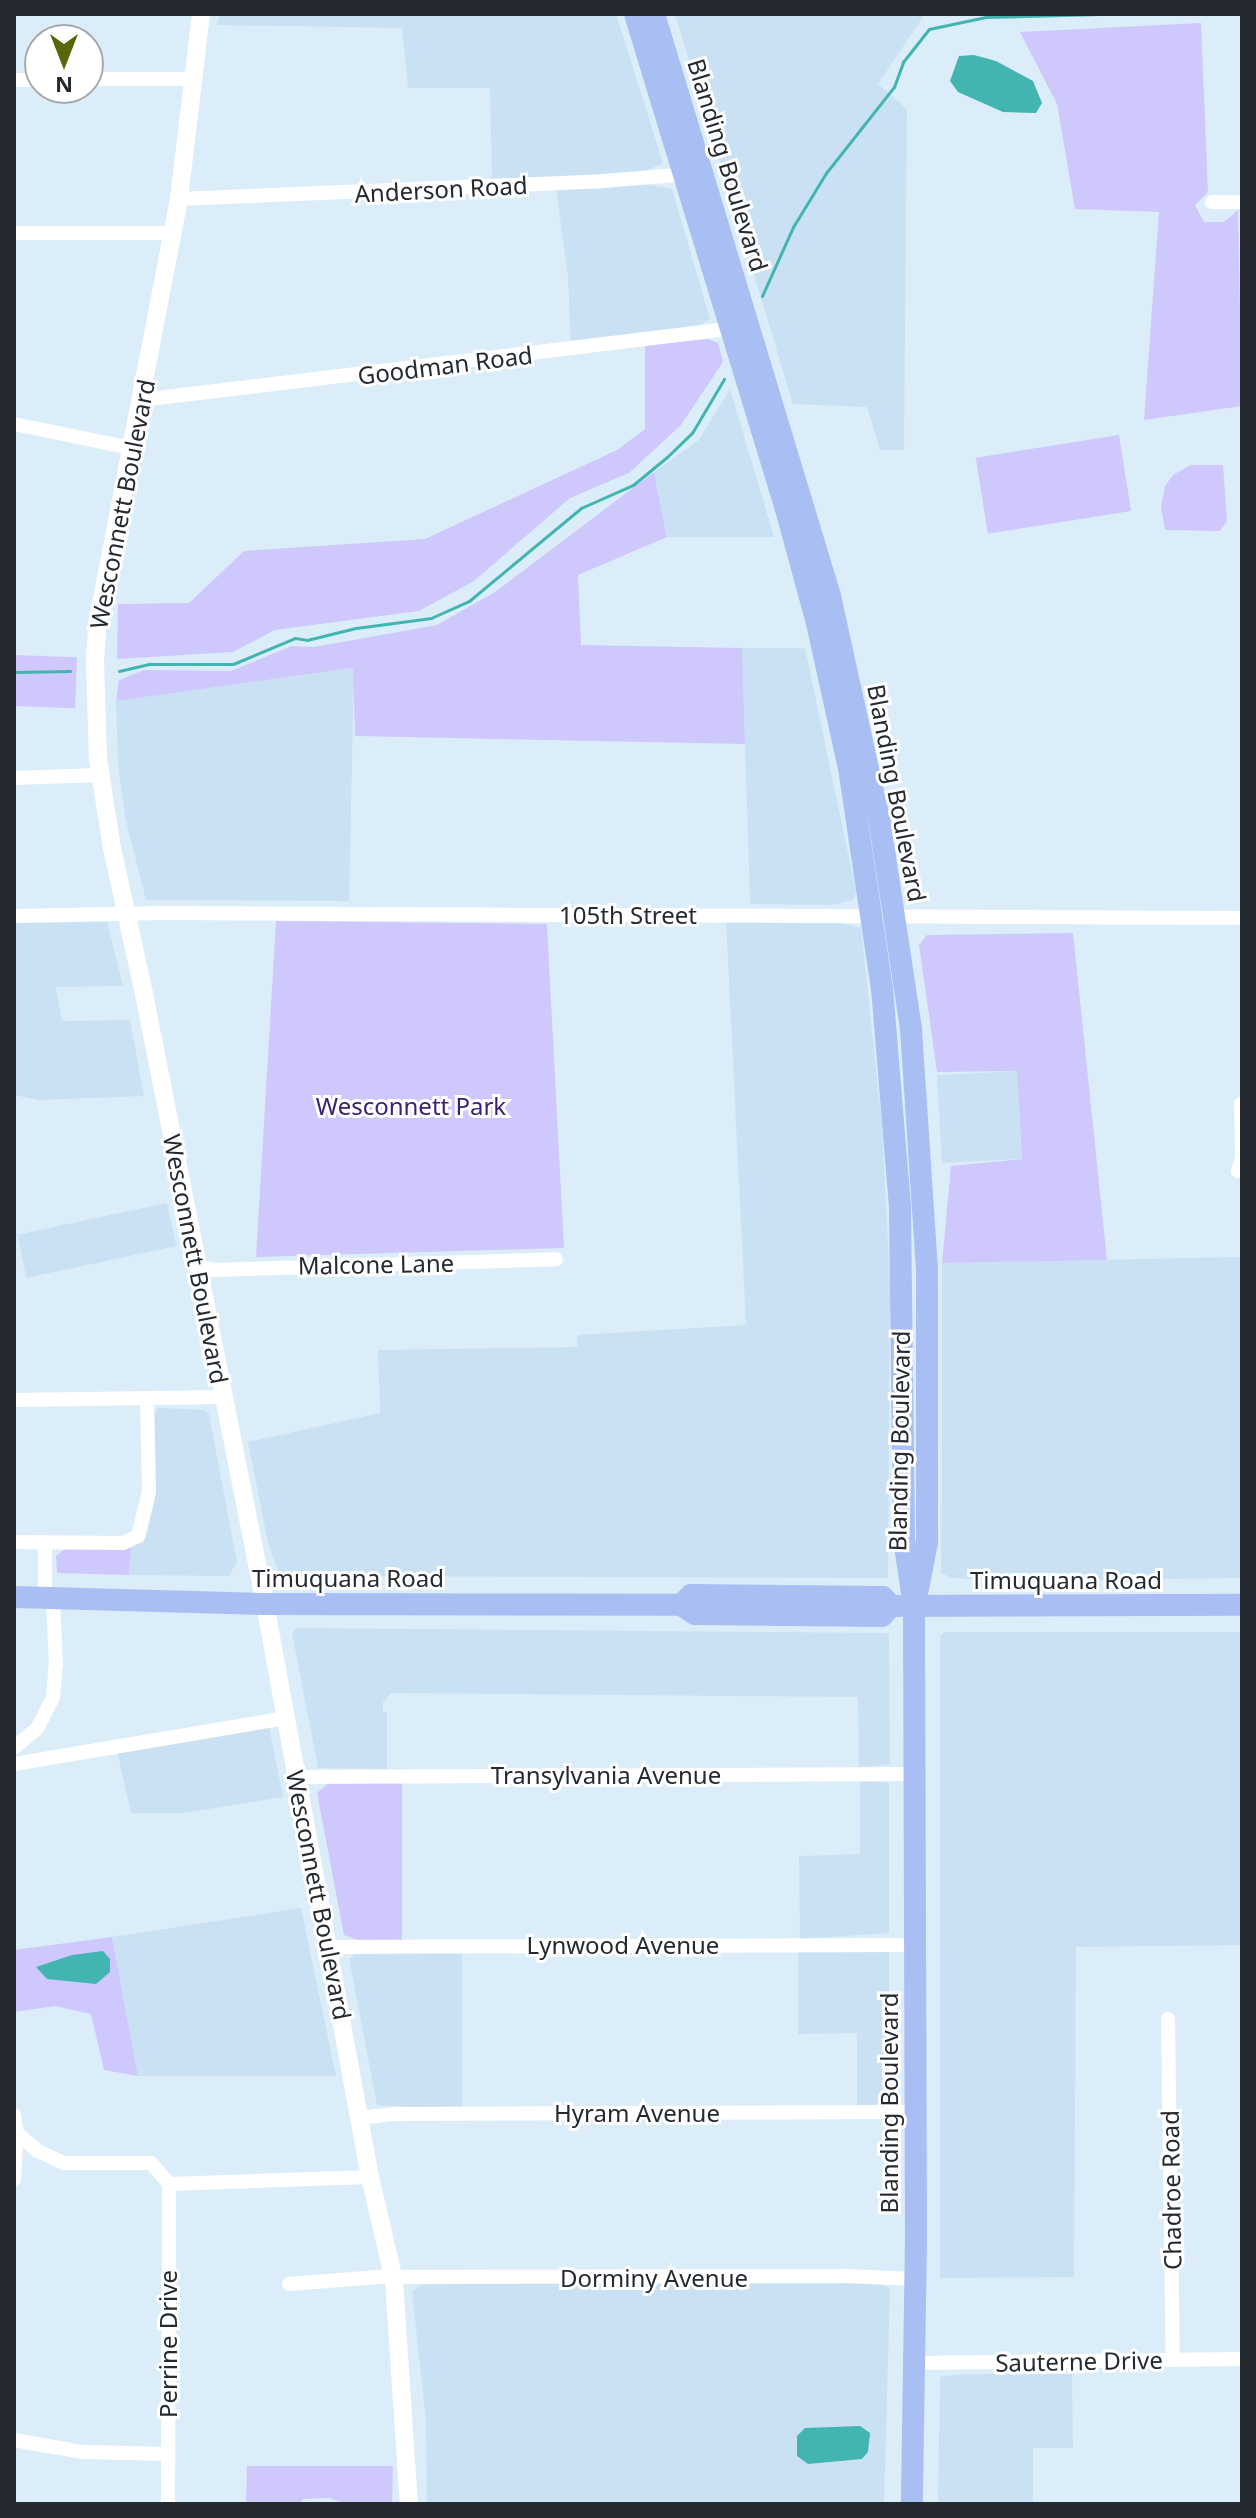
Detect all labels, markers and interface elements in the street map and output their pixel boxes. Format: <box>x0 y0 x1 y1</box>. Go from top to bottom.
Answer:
north arrow <box>24 24 104 104</box>
street label: Blanding Boulevard <box>682 55 774 275</box>
text: N <box>55 71 73 101</box>
street label: Anderson Road <box>354 170 528 208</box>
street label: Goodman Road <box>356 340 534 390</box>
street label: Wesconnett Boulevard <box>84 377 160 631</box>
street label: Blanding Boulevard <box>862 682 932 904</box>
street label: 105th Street <box>559 901 697 929</box>
park label: Wesconnett Park <box>316 1092 506 1120</box>
street label: Wesconnett Boulevard <box>158 1132 234 1386</box>
street label: Malcone Lane <box>298 1248 454 1280</box>
street label: Blanding Boulevard <box>883 1330 915 1552</box>
street label: Timuquana Road <box>252 1564 444 1592</box>
street label: Timuquana Road <box>970 1566 1162 1594</box>
street label: Transylvania Avenue <box>491 1761 721 1789</box>
street label: Wesconnett Boulevard <box>281 1768 357 2022</box>
street label: Lynwood Avenue <box>527 1931 719 1959</box>
street label: Blanding Boulevard <box>875 1993 903 2213</box>
street label: Hyram Avenue <box>554 2099 720 2127</box>
street label: Chadroe Road <box>1155 2110 1187 2270</box>
street label: Dorminy Avenue <box>560 2264 748 2292</box>
street label: Perrine Drive <box>154 2270 182 2418</box>
street label: Sauterne Drive <box>995 2345 1163 2377</box>

